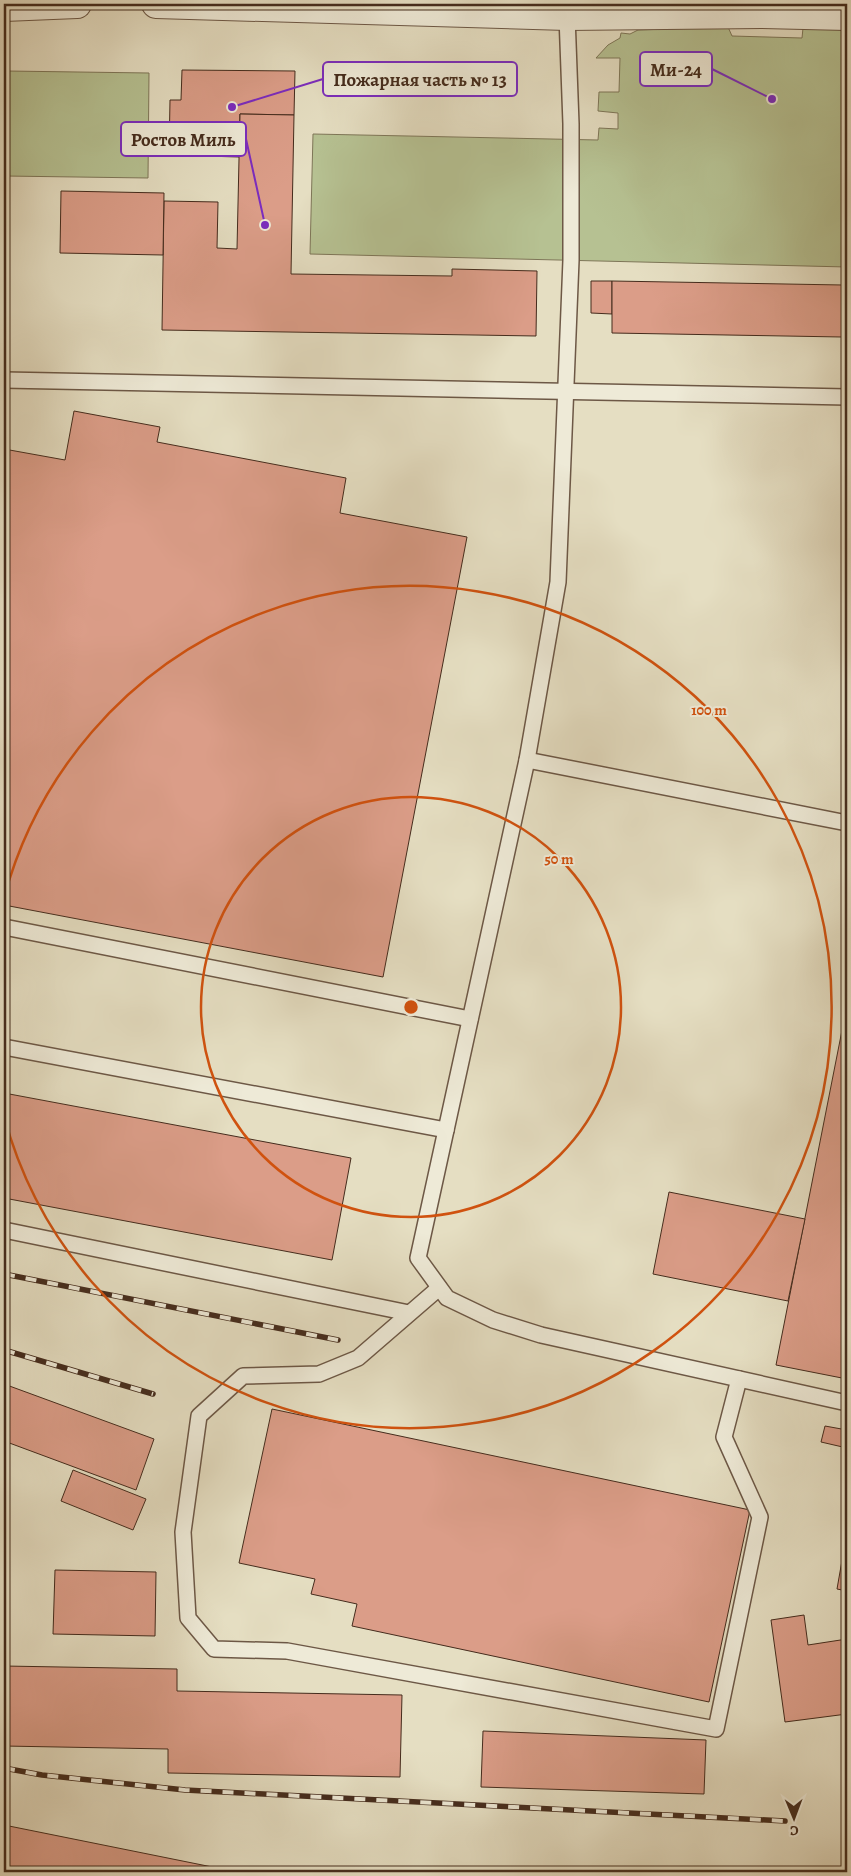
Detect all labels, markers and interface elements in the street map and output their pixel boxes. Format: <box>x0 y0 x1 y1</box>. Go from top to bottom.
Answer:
callout: Ми-24 <box>640 52 712 86</box>
text: Ми-24 <box>650 57 702 83</box>
callout: Пожарная часть № 13 <box>323 62 517 96</box>
text: Пожарная часть № 13 <box>333 67 507 93</box>
callout: Ростов Миль <box>121 122 246 156</box>
text: Ростов Миль <box>131 127 236 153</box>
text: 100 m <box>691 700 727 720</box>
text: 50 m <box>544 849 574 869</box>
centre of rings <box>402 998 420 1016</box>
north arrow <box>768 1794 818 1844</box>
text: С <box>789 1821 799 1840</box>

